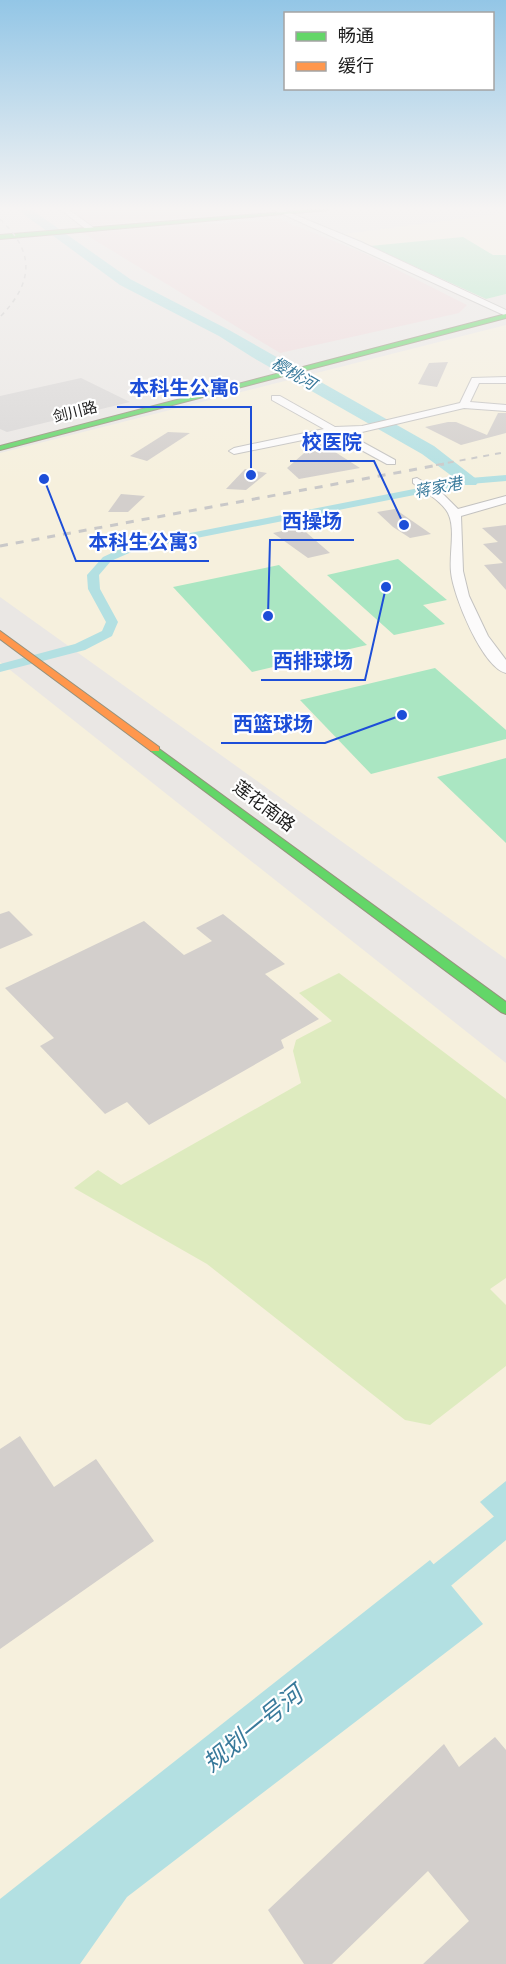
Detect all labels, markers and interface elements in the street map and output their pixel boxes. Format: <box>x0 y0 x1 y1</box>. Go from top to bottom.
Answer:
legend <box>284 12 494 90</box>
text: 畅通 <box>338 26 374 47</box>
text: 缓行 <box>338 56 374 77</box>
water label: 樱桃河 <box>268 354 321 396</box>
callout: 本科生公寓6 <box>117 369 251 407</box>
text: 本科生公寓6 <box>129 377 239 401</box>
street label: 剑川路 <box>51 398 99 427</box>
callout: 校医院 <box>290 423 374 461</box>
text: 校医院 <box>302 431 362 455</box>
water label: 蒋家港 <box>413 474 466 502</box>
callout: 西操场 <box>270 502 354 540</box>
text: 西操场 <box>282 510 342 534</box>
callout: 本科生公寓3 <box>76 523 209 561</box>
text: 本科生公寓3 <box>89 531 198 555</box>
callout: 西排球场 <box>261 642 365 680</box>
text: 西排球场 <box>273 650 353 674</box>
callout: 西篮球场 <box>221 705 325 743</box>
text: 西篮球场 <box>233 713 313 737</box>
street label: 莲花南路 <box>229 776 299 836</box>
water label: 规划一号河 <box>198 1678 312 1778</box>

